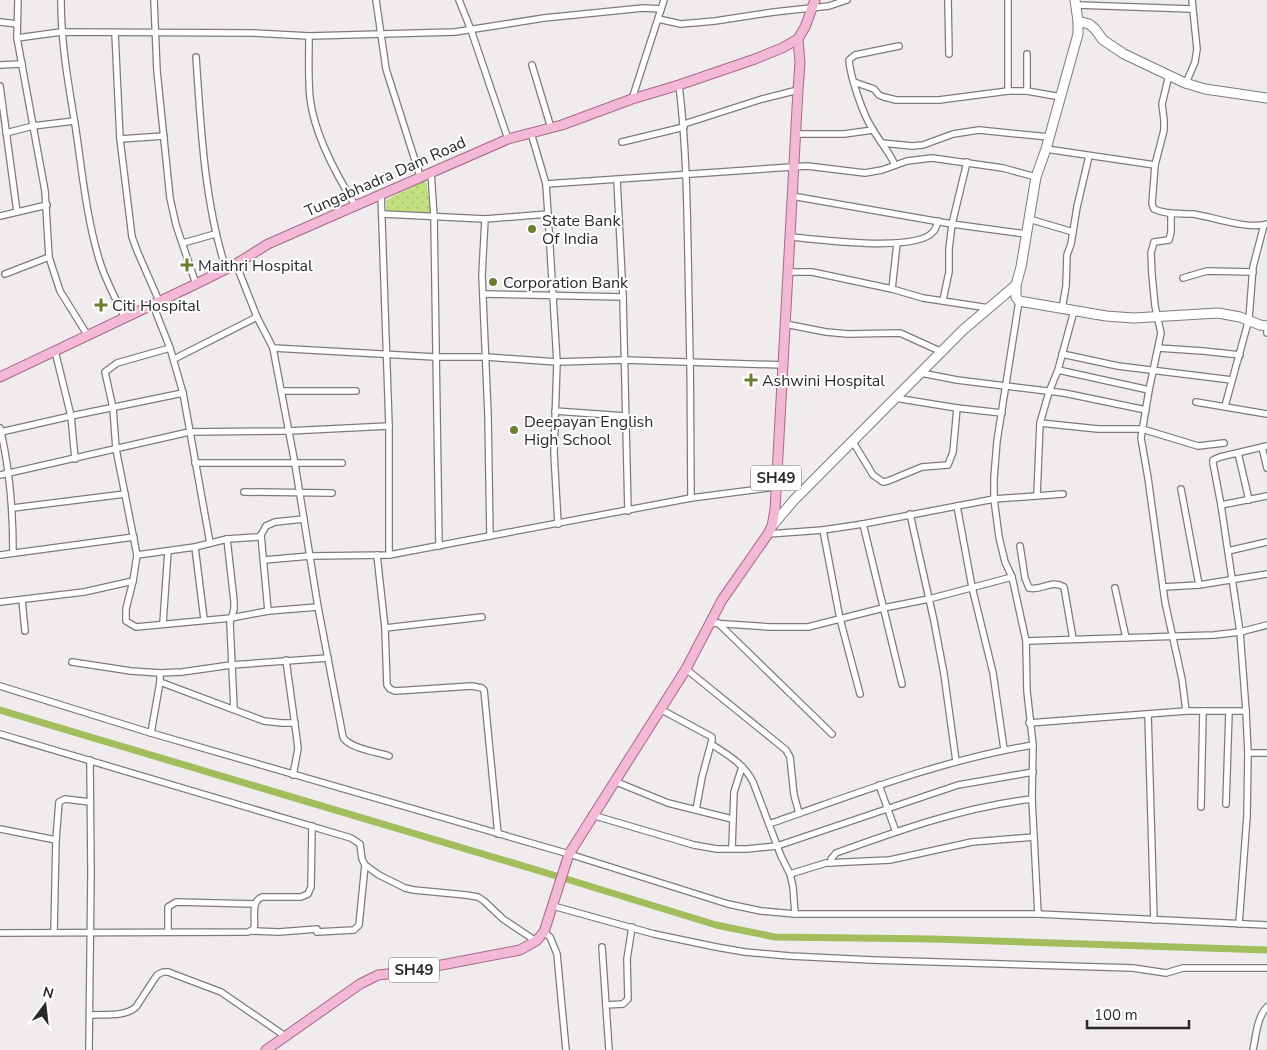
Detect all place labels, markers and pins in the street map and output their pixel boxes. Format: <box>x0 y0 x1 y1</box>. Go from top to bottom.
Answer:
place label: State Bank Of India <box>542 210 621 250</box>
marker: State Bank Of India <box>526 223 538 235</box>
place label: Maithri Hospital <box>198 255 313 277</box>
marker: Maithri Hospital <box>180 258 194 272</box>
place label: Corporation Bank <box>503 272 629 294</box>
marker: Corporation Bank <box>487 276 499 288</box>
place label: Citi Hospital <box>112 295 201 317</box>
marker: Citi Hospital <box>94 298 108 312</box>
place label: Ashwini Hospital <box>762 370 885 392</box>
marker: Ashwini Hospital <box>744 373 758 387</box>
place label: Deepayan English High School <box>524 411 653 451</box>
marker: Deepayan English High School <box>508 424 520 436</box>

